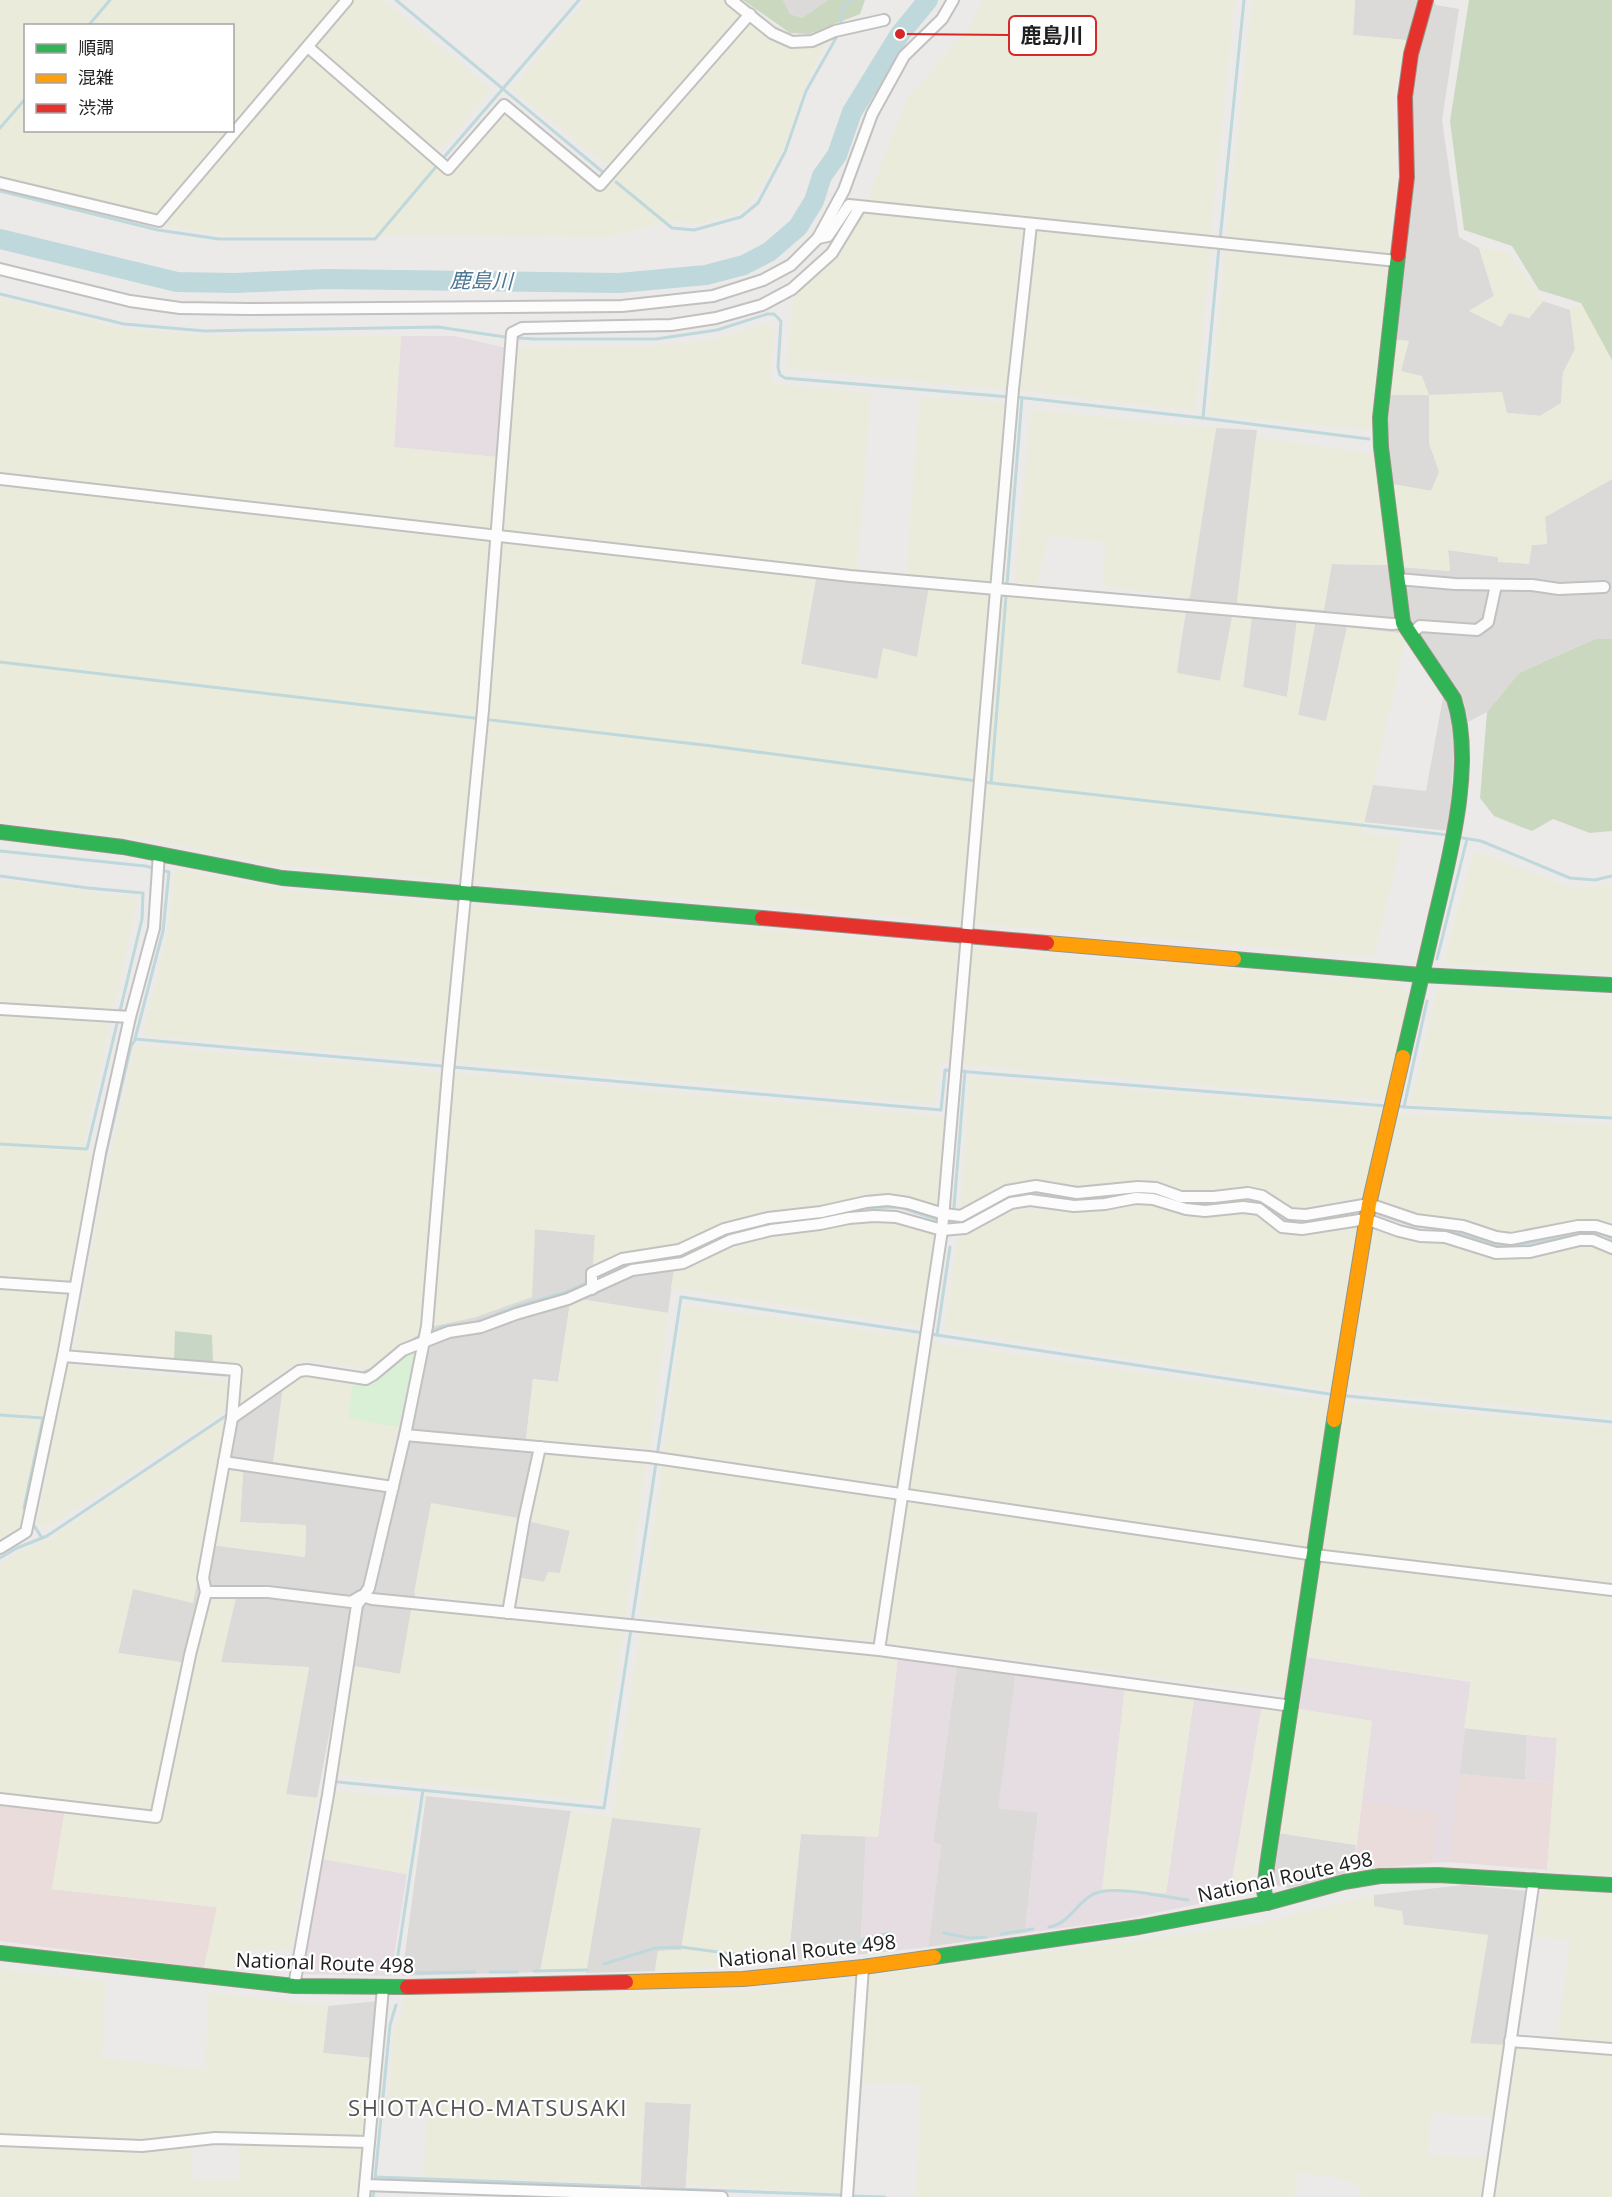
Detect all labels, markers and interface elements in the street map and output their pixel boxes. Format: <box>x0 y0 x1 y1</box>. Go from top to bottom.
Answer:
callout: 鹿島川 <box>1009 16 1096 55</box>
text: 鹿島川 <box>1021 21 1084 49</box>
legend <box>24 24 234 132</box>
text: 順調 <box>78 35 114 59</box>
text: 混雑 <box>78 65 114 89</box>
text: 渋滞 <box>78 95 114 119</box>
water label: 鹿島川 <box>449 265 515 295</box>
street label: National Route 498 <box>1195 1845 1375 1908</box>
street label: National Route 498 <box>717 1928 897 1973</box>
street label: National Route 498 <box>235 1946 415 1979</box>
district label: SHIOTACHO-MATSUSAKI <box>348 2092 628 2122</box>

